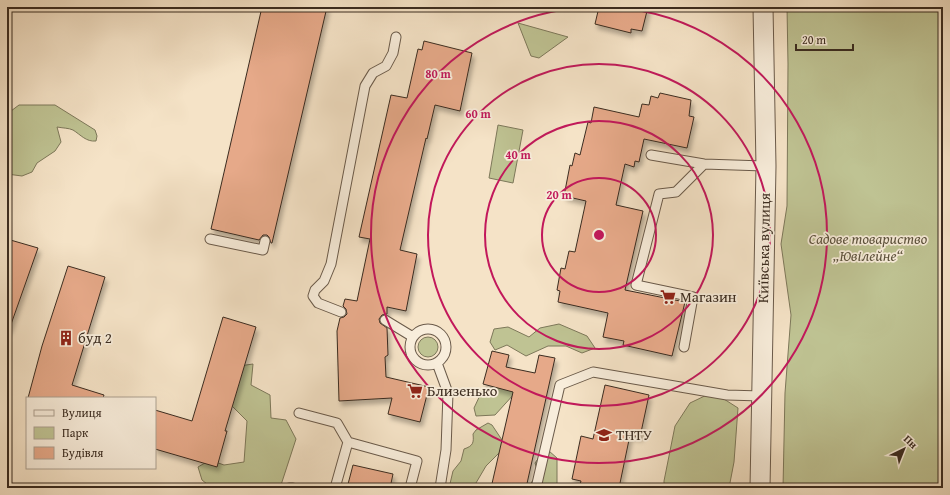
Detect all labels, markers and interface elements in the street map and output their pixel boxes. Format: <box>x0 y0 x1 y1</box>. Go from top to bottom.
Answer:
scale bar <box>796 26 853 52</box>
text: 20 m <box>802 31 826 48</box>
text: 80 m <box>425 65 451 82</box>
text: 60 m <box>465 105 491 122</box>
text: 40 m <box>505 146 531 163</box>
text: 20 m <box>546 186 572 203</box>
street label: Київська вулиця <box>752 192 775 303</box>
centre of rings <box>592 228 606 242</box>
park label: Садове товариство „Ювілейне“ <box>809 228 928 266</box>
place label: Магазин <box>680 286 737 307</box>
supermarket icon: Магазин <box>659 288 677 306</box>
place label: буд 2 <box>78 327 112 348</box>
building icon: буд 2 <box>57 329 75 347</box>
place label: Близенько <box>427 380 498 401</box>
supermarket icon: Близенько <box>406 382 424 400</box>
legend <box>26 397 156 469</box>
text: Вулиця <box>62 404 102 421</box>
text: Парк <box>62 424 89 441</box>
place label: ТНТУ <box>616 424 653 445</box>
school or university icon: ТНТУ <box>595 426 613 444</box>
north arrow <box>884 429 924 469</box>
text: Пн <box>900 431 922 453</box>
text: Будівля <box>62 444 103 461</box>

